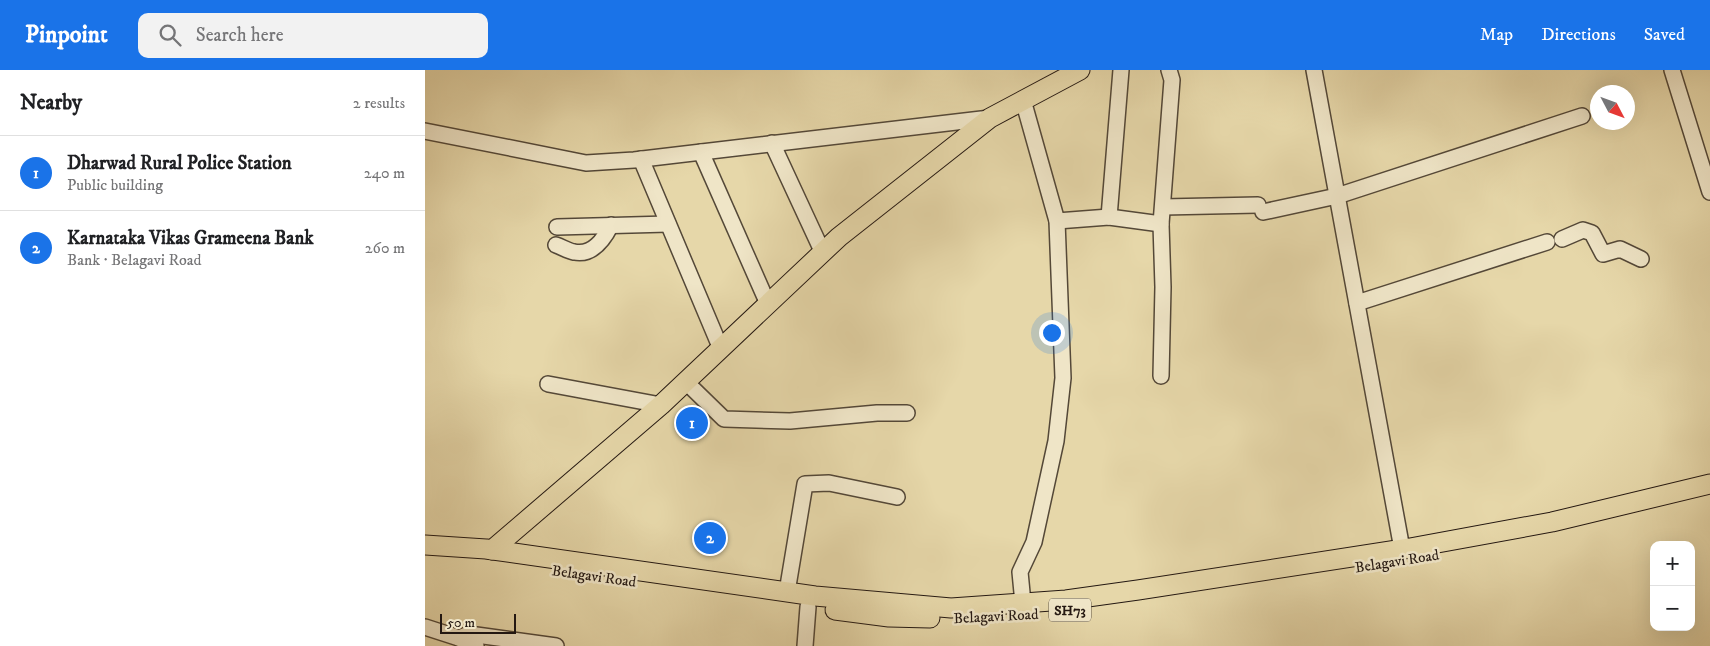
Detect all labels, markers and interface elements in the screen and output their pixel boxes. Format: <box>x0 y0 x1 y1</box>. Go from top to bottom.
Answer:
search box <box>138 13 488 58</box>
text: Pinpoint <box>25 20 108 50</box>
icon: search <box>156 21 184 49</box>
text: Search here <box>196 24 284 47</box>
text: Map <box>1480 24 1513 46</box>
text: Directions <box>1541 24 1616 46</box>
text: Saved <box>1644 24 1685 46</box>
north arrow <box>1590 85 1635 130</box>
text: Nearby <box>20 90 82 116</box>
text: 2 results <box>353 93 405 113</box>
text: Dharwad Rural Police Station <box>67 152 292 175</box>
text: 1 <box>33 163 39 183</box>
text: 240 m <box>364 163 405 183</box>
text: Public building <box>67 175 163 195</box>
text: Karnataka Vikas Grameena Bank <box>67 227 314 250</box>
text: 2 <box>32 238 40 258</box>
text: 260 m <box>365 238 405 258</box>
text: Bank · Belagavi Road <box>67 250 202 270</box>
your location <box>1039 320 1065 346</box>
pin: 1 <box>676 404 708 442</box>
pin: 2 <box>694 519 726 557</box>
map controls <box>1650 541 1695 631</box>
button: + <box>1650 541 1695 586</box>
street label: Belagavi Road <box>1354 545 1441 578</box>
street label: Belagavi Road <box>551 561 638 592</box>
button: − <box>1650 586 1695 631</box>
road number: SH73 <box>1049 598 1091 622</box>
street label: Belagavi Road <box>953 605 1039 628</box>
scale bar <box>440 611 516 634</box>
text: 50 m <box>447 614 475 632</box>

